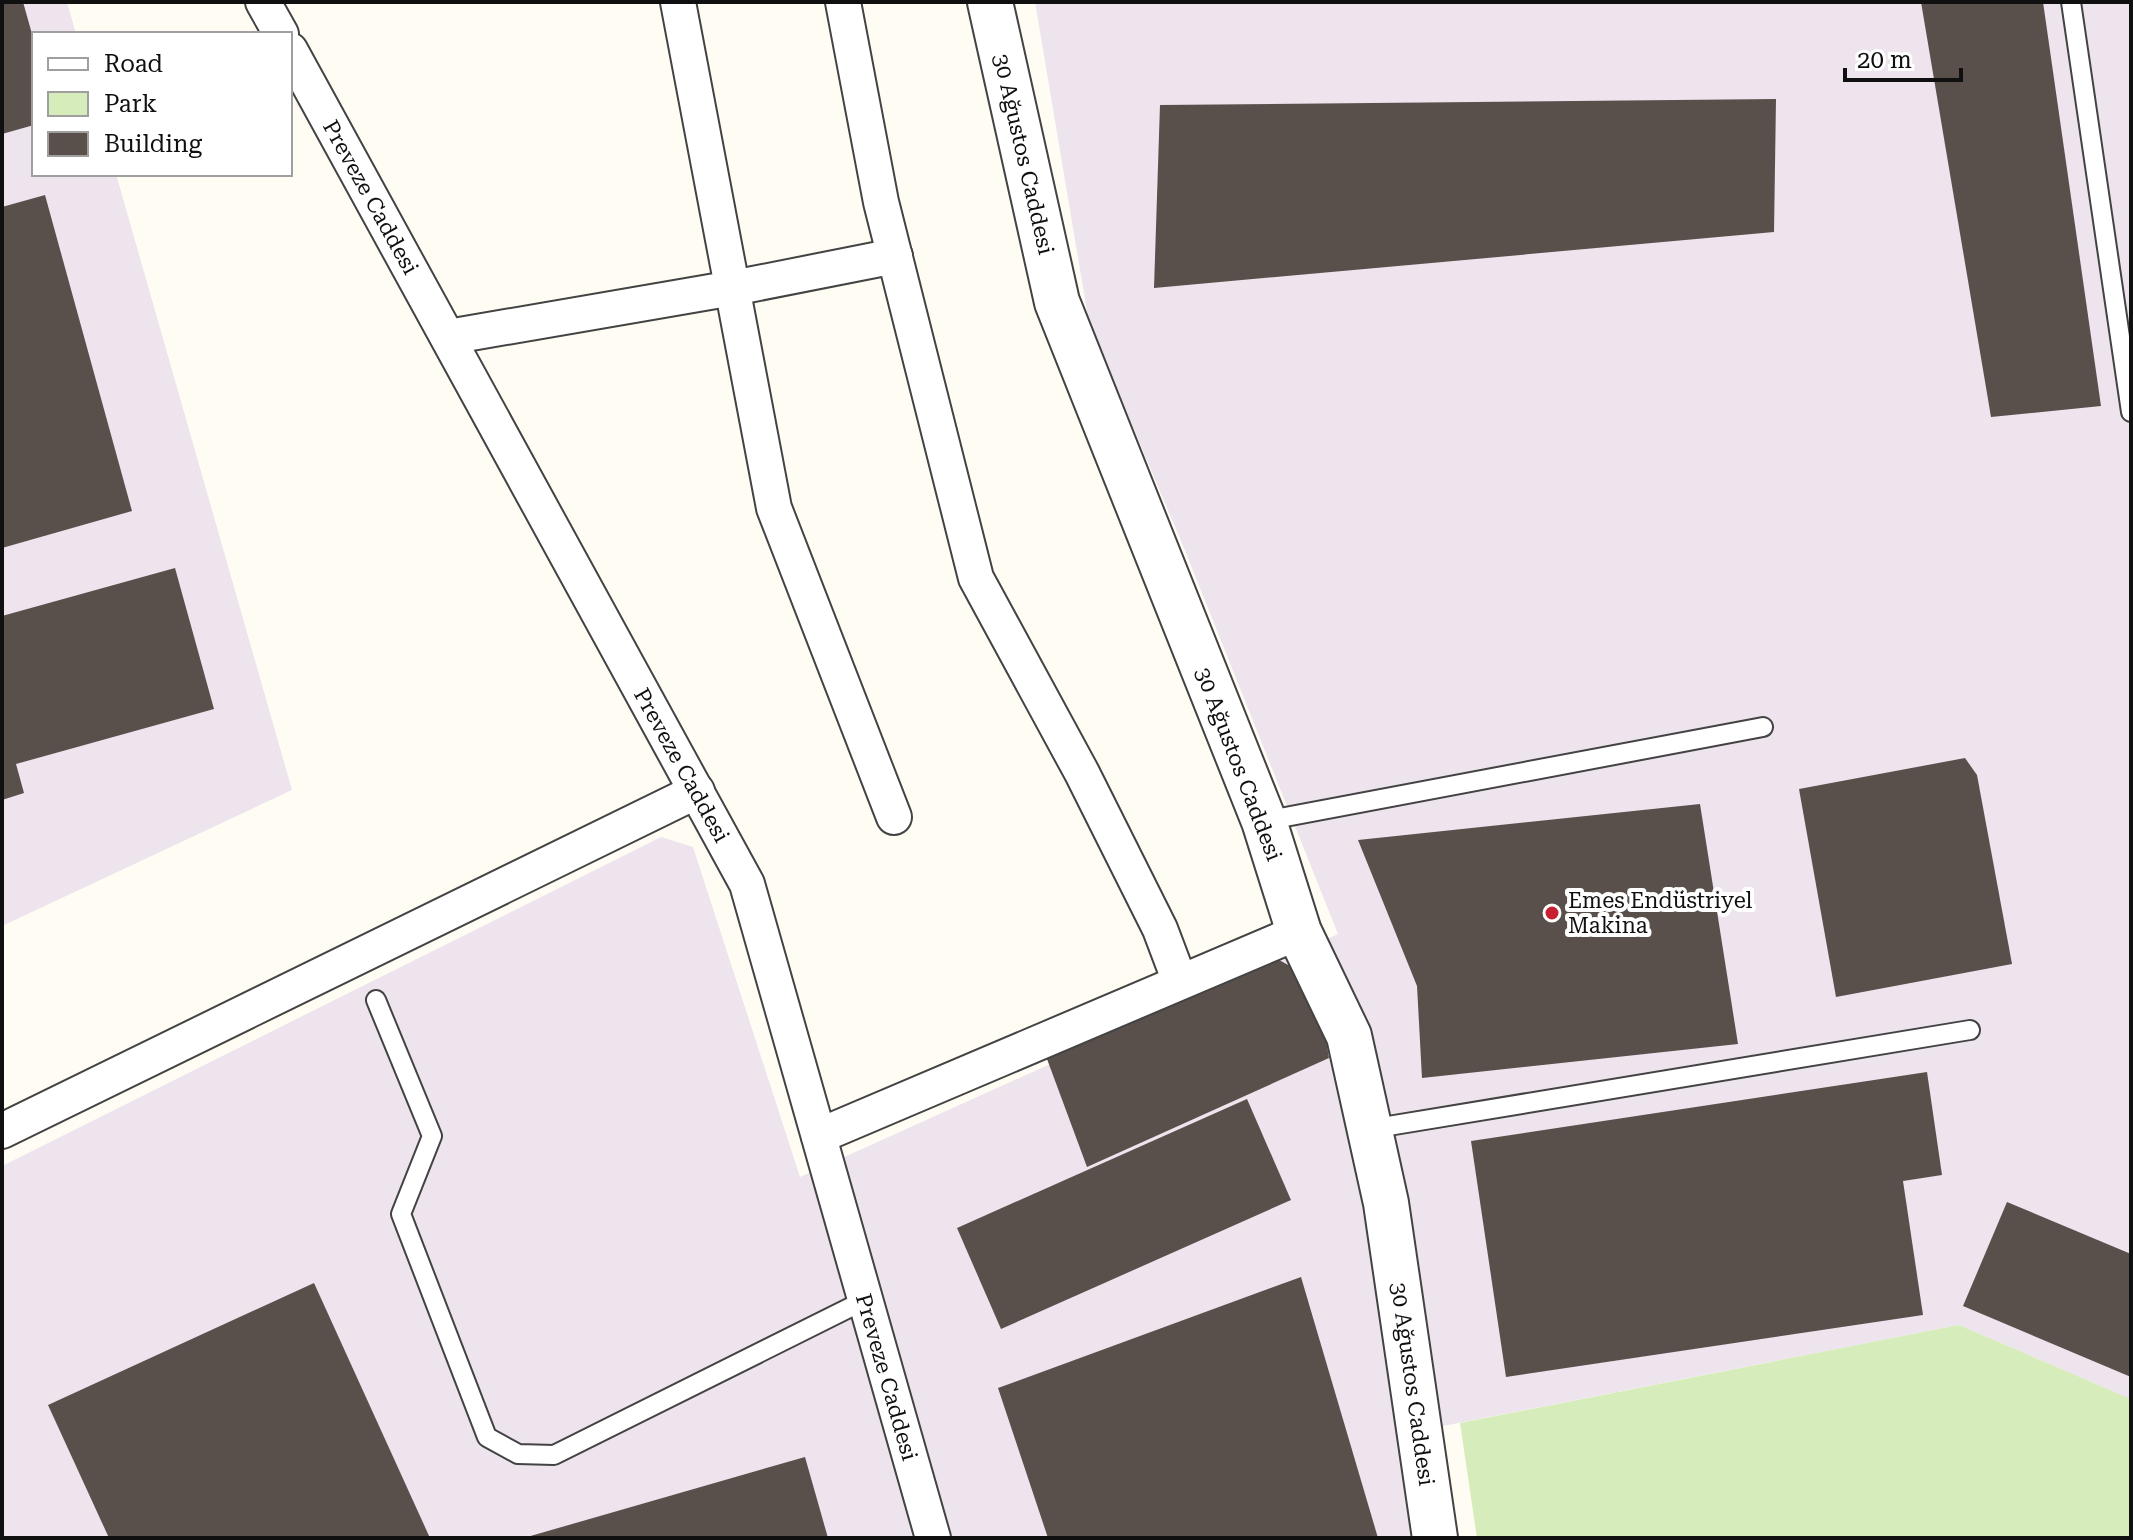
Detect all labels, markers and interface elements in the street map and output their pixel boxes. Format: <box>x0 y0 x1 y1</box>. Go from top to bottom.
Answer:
legend <box>32 32 292 176</box>
scale bar <box>1845 32 1961 82</box>
text: 20 m <box>1857 46 1912 74</box>
text: Road <box>104 50 163 78</box>
street label: 30 Ağustos Caddesi <box>988 51 1059 257</box>
text: Park <box>104 90 157 118</box>
street label: Preveze Caddesi <box>318 116 423 279</box>
text: Building <box>104 130 202 158</box>
street label: 30 Ağustos Caddesi <box>1190 664 1287 864</box>
street label: Preveze Caddesi <box>629 684 734 847</box>
place label: Emes Endüstriyel Makina <box>1568 888 1753 938</box>
marker: Emes Endüstriyel Makina <box>1543 904 1561 922</box>
street label: 30 Ağustos Caddesi <box>1386 1281 1439 1487</box>
street label: Preveze Caddesi <box>851 1291 922 1463</box>

